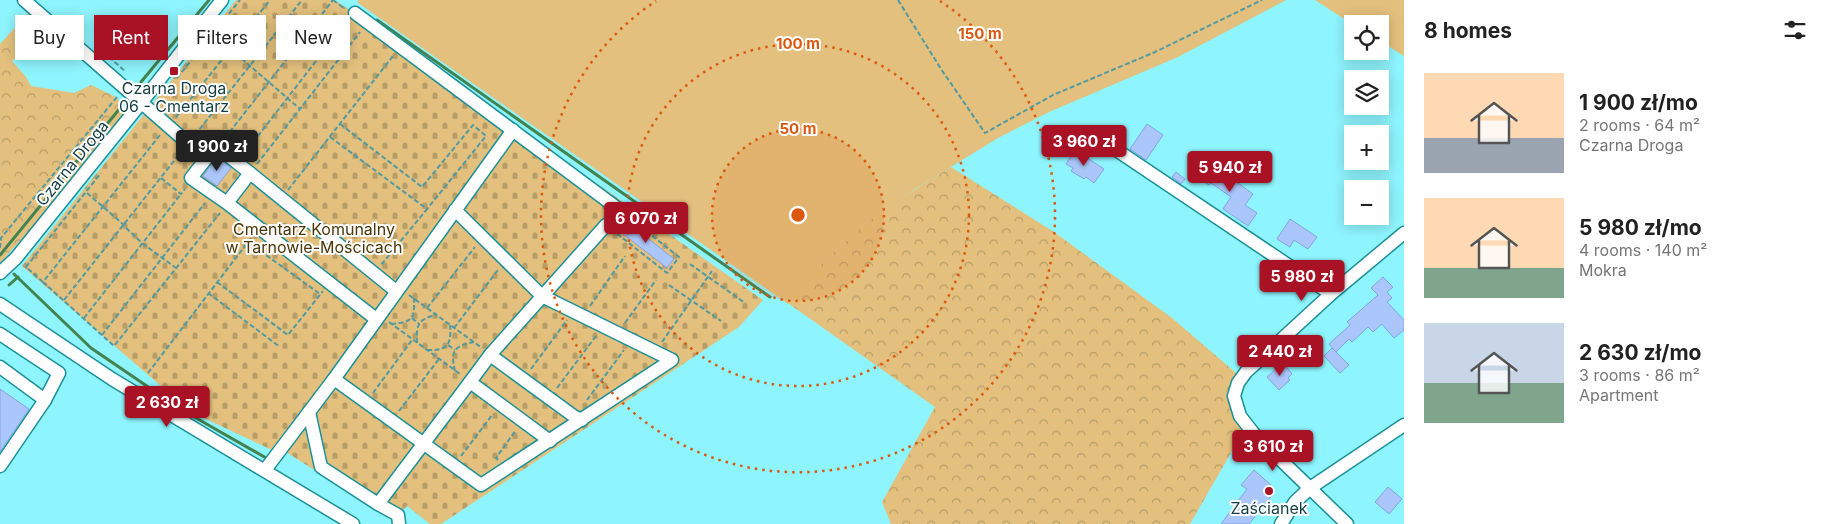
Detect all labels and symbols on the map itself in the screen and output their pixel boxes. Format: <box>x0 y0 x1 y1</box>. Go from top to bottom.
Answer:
text: 150 m <box>958 24 1002 43</box>
text: 100 m <box>776 34 820 53</box>
marker: Czarna Droga 06 - Cmentarz <box>168 65 180 77</box>
place label: Czarna Droga 06 - Cmentarz <box>119 78 229 116</box>
street label: Czarna Droga <box>31 116 113 210</box>
text: 50 m <box>780 119 816 138</box>
pin: 3 960 zł <box>1032 124 1136 167</box>
pin: 1 900 zł <box>165 130 269 172</box>
pin: 5 940 zł <box>1178 150 1282 193</box>
pin: 6 070 zł <box>594 202 698 244</box>
centre of rings <box>789 206 807 224</box>
park label: Cmentarz Komunalny w Tarnowie-Mościcach <box>226 219 402 257</box>
pin: 5 980 zł <box>1250 260 1354 302</box>
pin: 2 440 zł <box>1228 334 1332 377</box>
pin: 2 630 zł <box>115 386 219 428</box>
pin: 3 610 zł <box>1221 430 1325 472</box>
marker: Zaścianek <box>1263 485 1275 497</box>
place label: Zaścianek <box>1230 498 1308 518</box>

